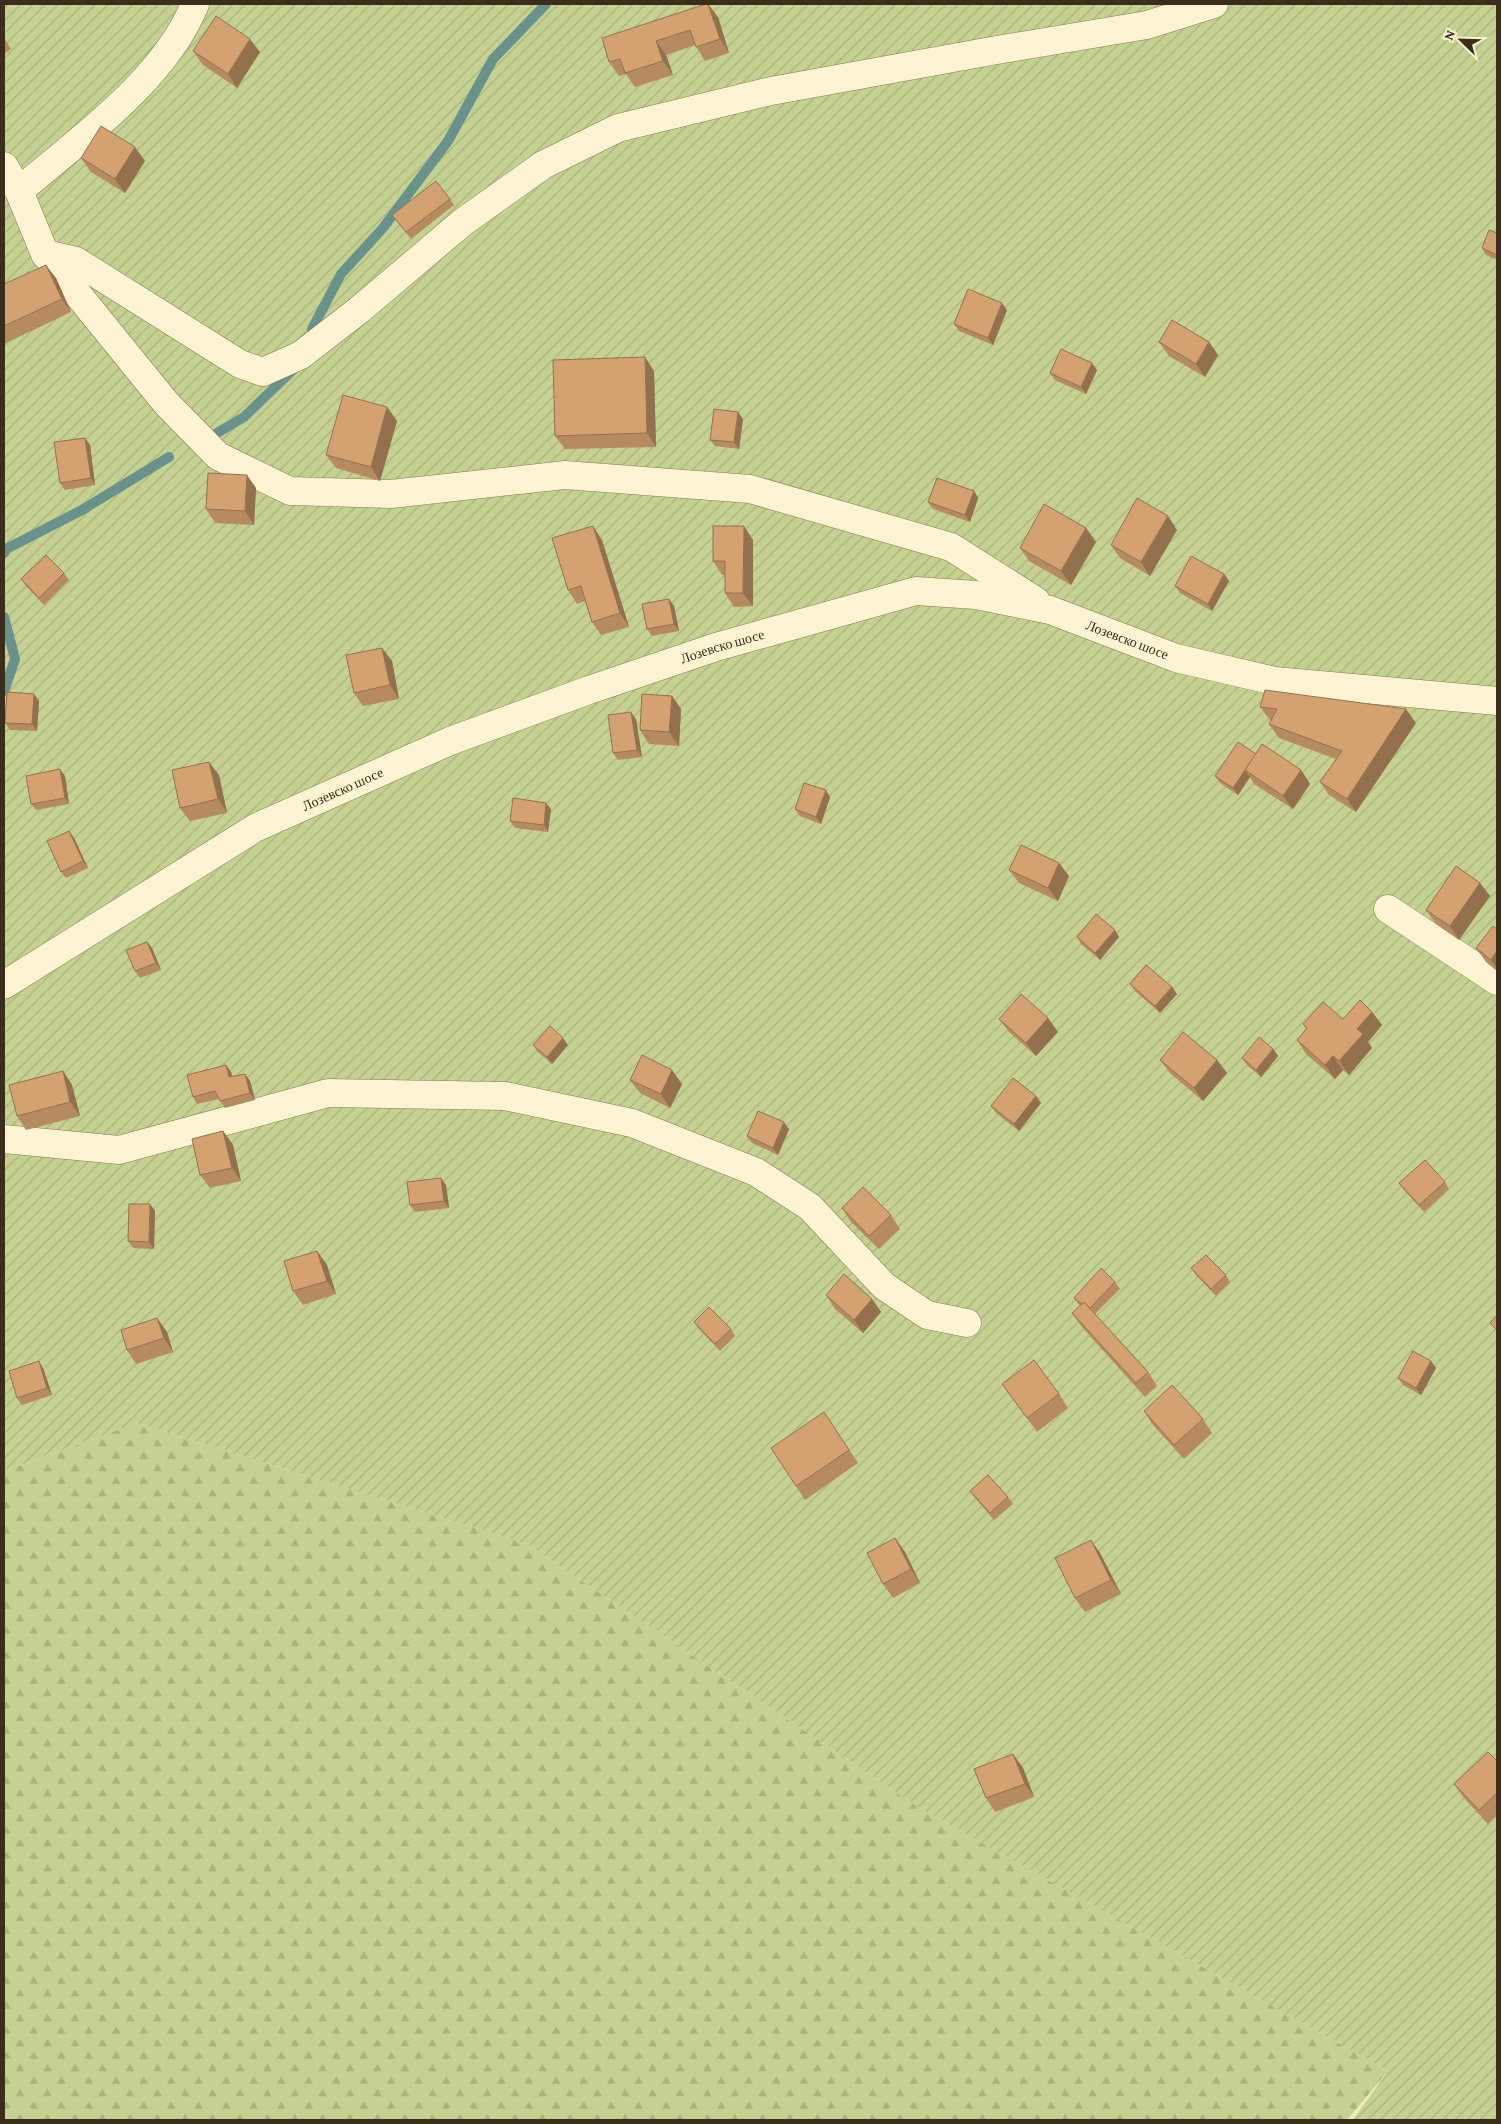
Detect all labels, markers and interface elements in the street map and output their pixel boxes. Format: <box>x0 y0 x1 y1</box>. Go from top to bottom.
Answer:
north arrow <box>1436 15 1486 65</box>
text: N <box>1440 27 1458 42</box>
street label: Лозевско шосе <box>1084 617 1171 663</box>
street label: Лозевско шосе <box>678 626 766 667</box>
street label: Лозевско шосе <box>300 764 386 814</box>

